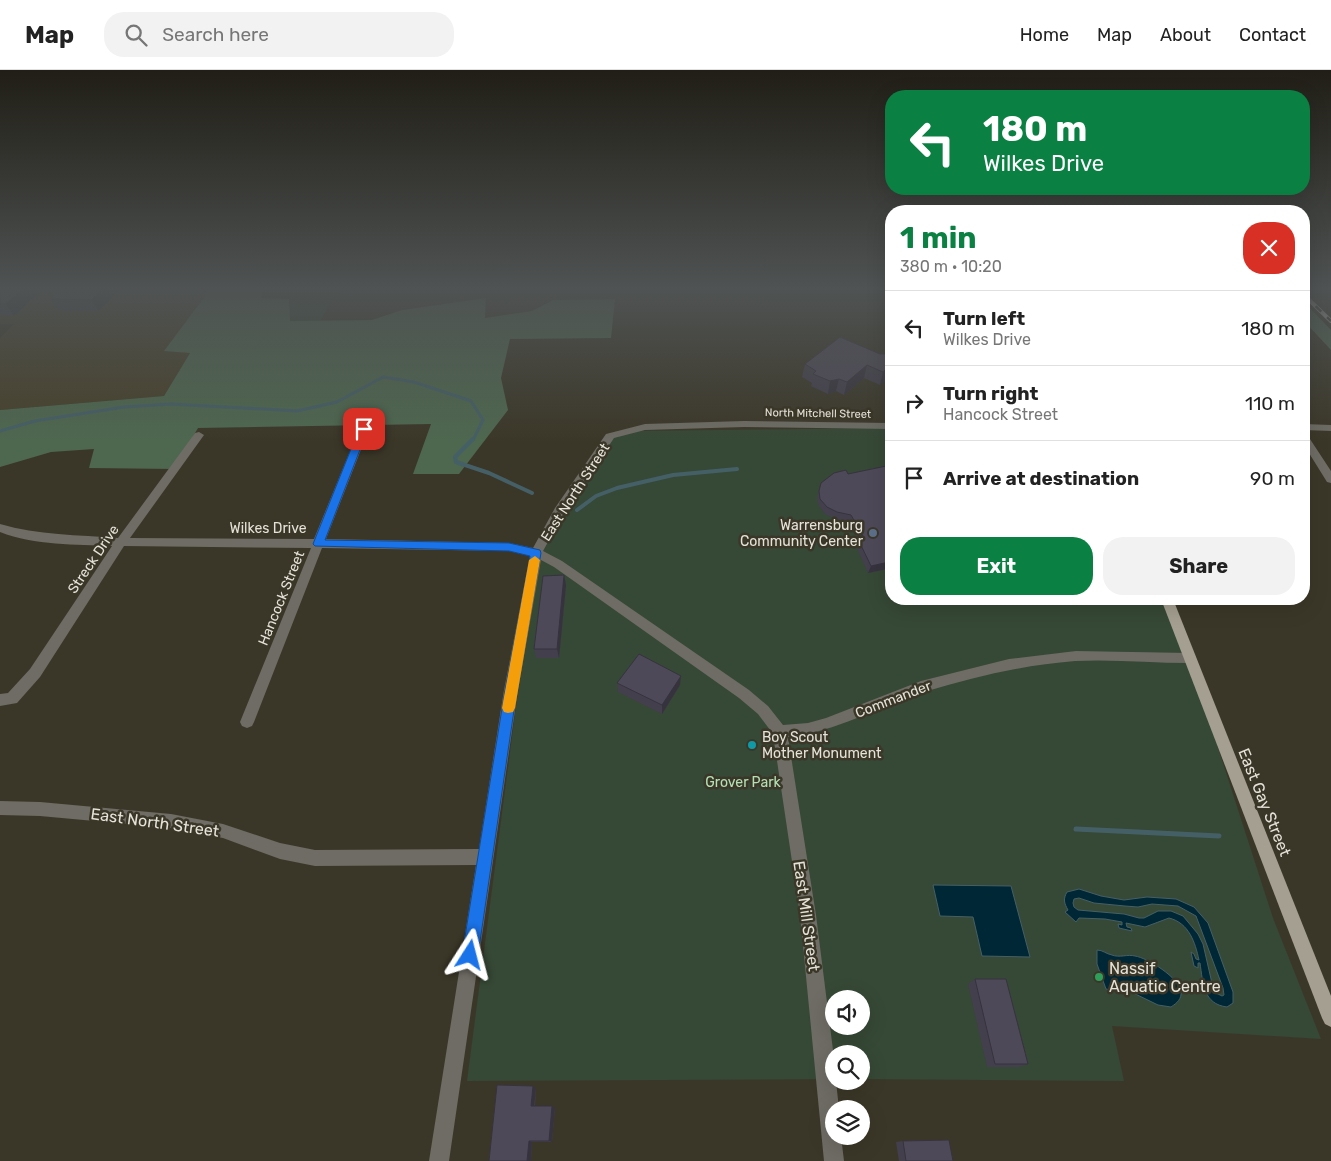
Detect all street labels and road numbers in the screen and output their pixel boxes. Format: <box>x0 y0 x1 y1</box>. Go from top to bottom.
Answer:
street label: North Mitchell Street <box>765 406 872 421</box>
street label: East North Street <box>537 440 614 544</box>
street label: Wilkes Drive <box>230 520 307 537</box>
street label: Streck Drive <box>64 522 123 597</box>
street label: Hancock Street <box>255 548 308 648</box>
street label: Commander <box>853 677 934 722</box>
street label: East Gay Street <box>1234 745 1295 859</box>
street label: East North Street <box>90 804 220 841</box>
street label: East Mill Street <box>789 860 824 973</box>

